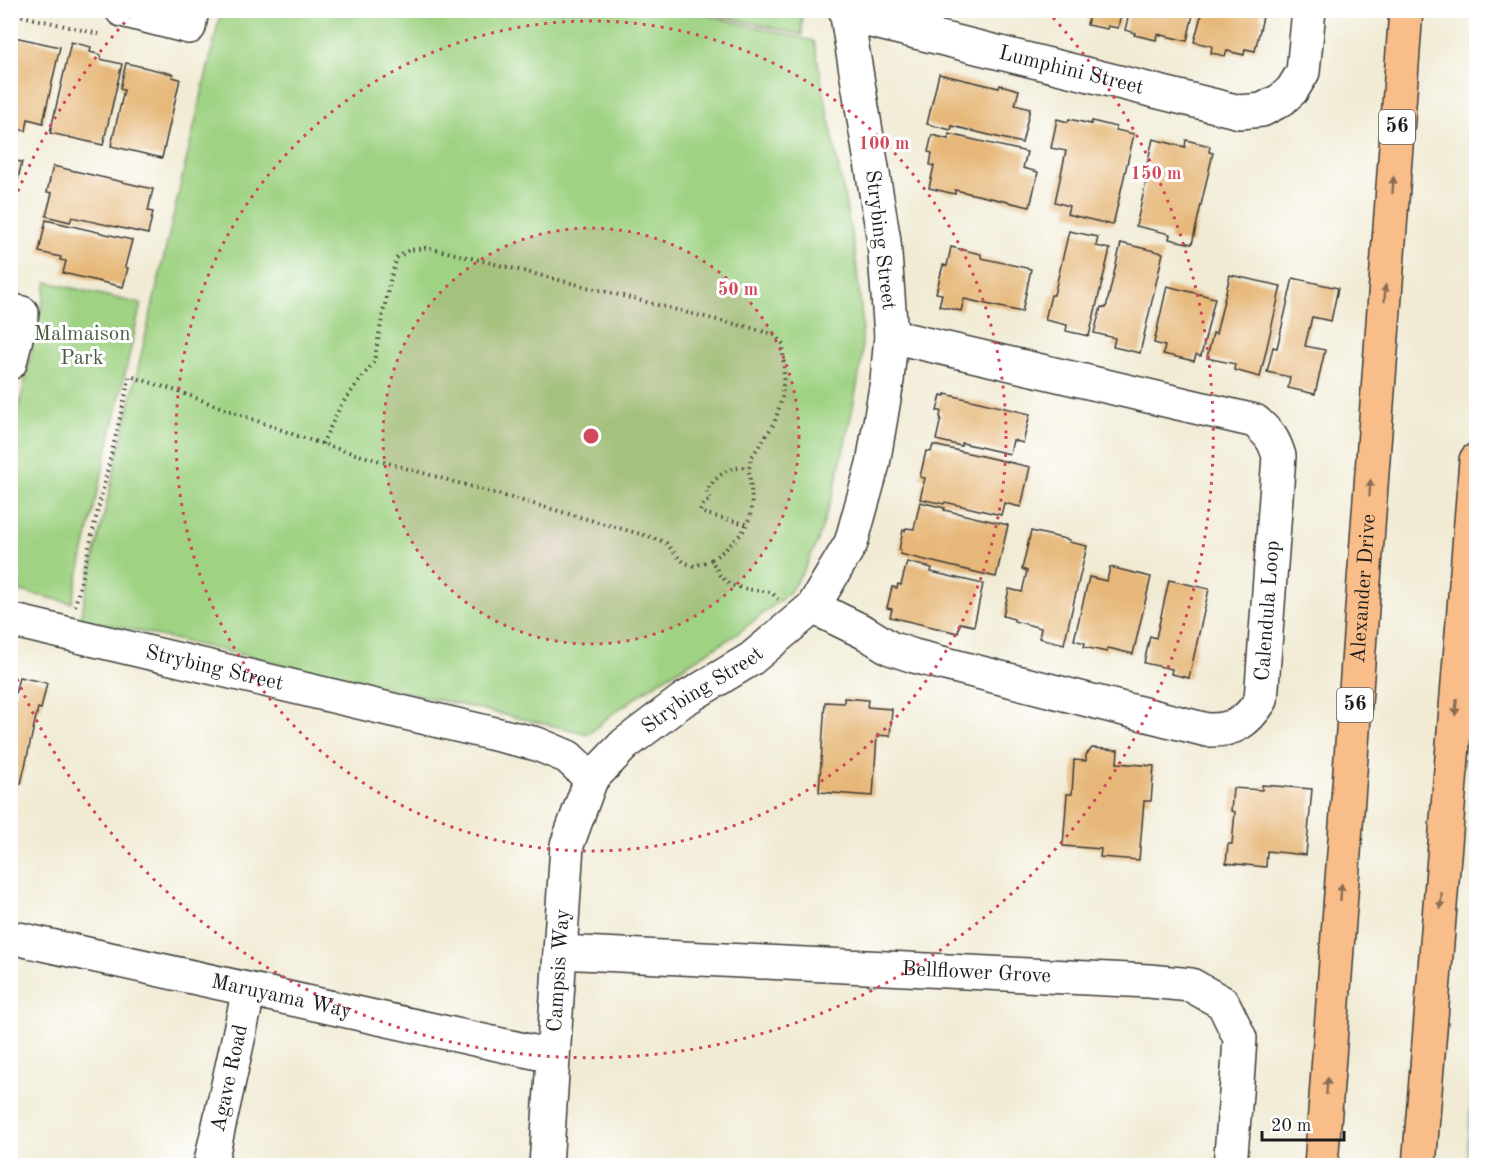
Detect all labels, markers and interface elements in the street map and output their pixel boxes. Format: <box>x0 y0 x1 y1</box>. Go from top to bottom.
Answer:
street label: Lumphini Street <box>997 42 1146 98</box>
road number: 56 <box>1379 110 1415 144</box>
text: 100 m <box>859 135 909 153</box>
text: 150 m <box>1131 165 1181 183</box>
street label: Strybing Street <box>861 169 899 311</box>
one-way arrow <box>1388 176 1398 195</box>
text: 50 m <box>718 281 758 299</box>
one-way arrow <box>1380 284 1389 303</box>
park label: Malmaison Park <box>33 324 131 369</box>
centre of rings <box>581 426 601 446</box>
one-way arrow <box>1366 478 1375 497</box>
street label: Alexander Drive <box>1347 513 1379 664</box>
street label: Calendula Loop <box>1252 540 1283 682</box>
street label: Strybing Street <box>143 642 285 694</box>
street label: Strybing Street <box>638 643 767 738</box>
road number: 56 <box>1337 688 1373 722</box>
one-way arrow <box>1452 697 1461 716</box>
one-way arrow <box>1336 882 1346 901</box>
one-way arrow <box>1436 892 1446 911</box>
street label: Campsis Way <box>544 908 573 1033</box>
street label: Bellflower Grove <box>901 958 1052 987</box>
street label: Maruyama Way <box>209 971 354 1022</box>
street label: Agave Road <box>207 1022 252 1134</box>
one-way arrow <box>1322 1077 1332 1096</box>
scale bar <box>1262 1104 1344 1142</box>
text: 20 m <box>1271 1117 1311 1135</box>

